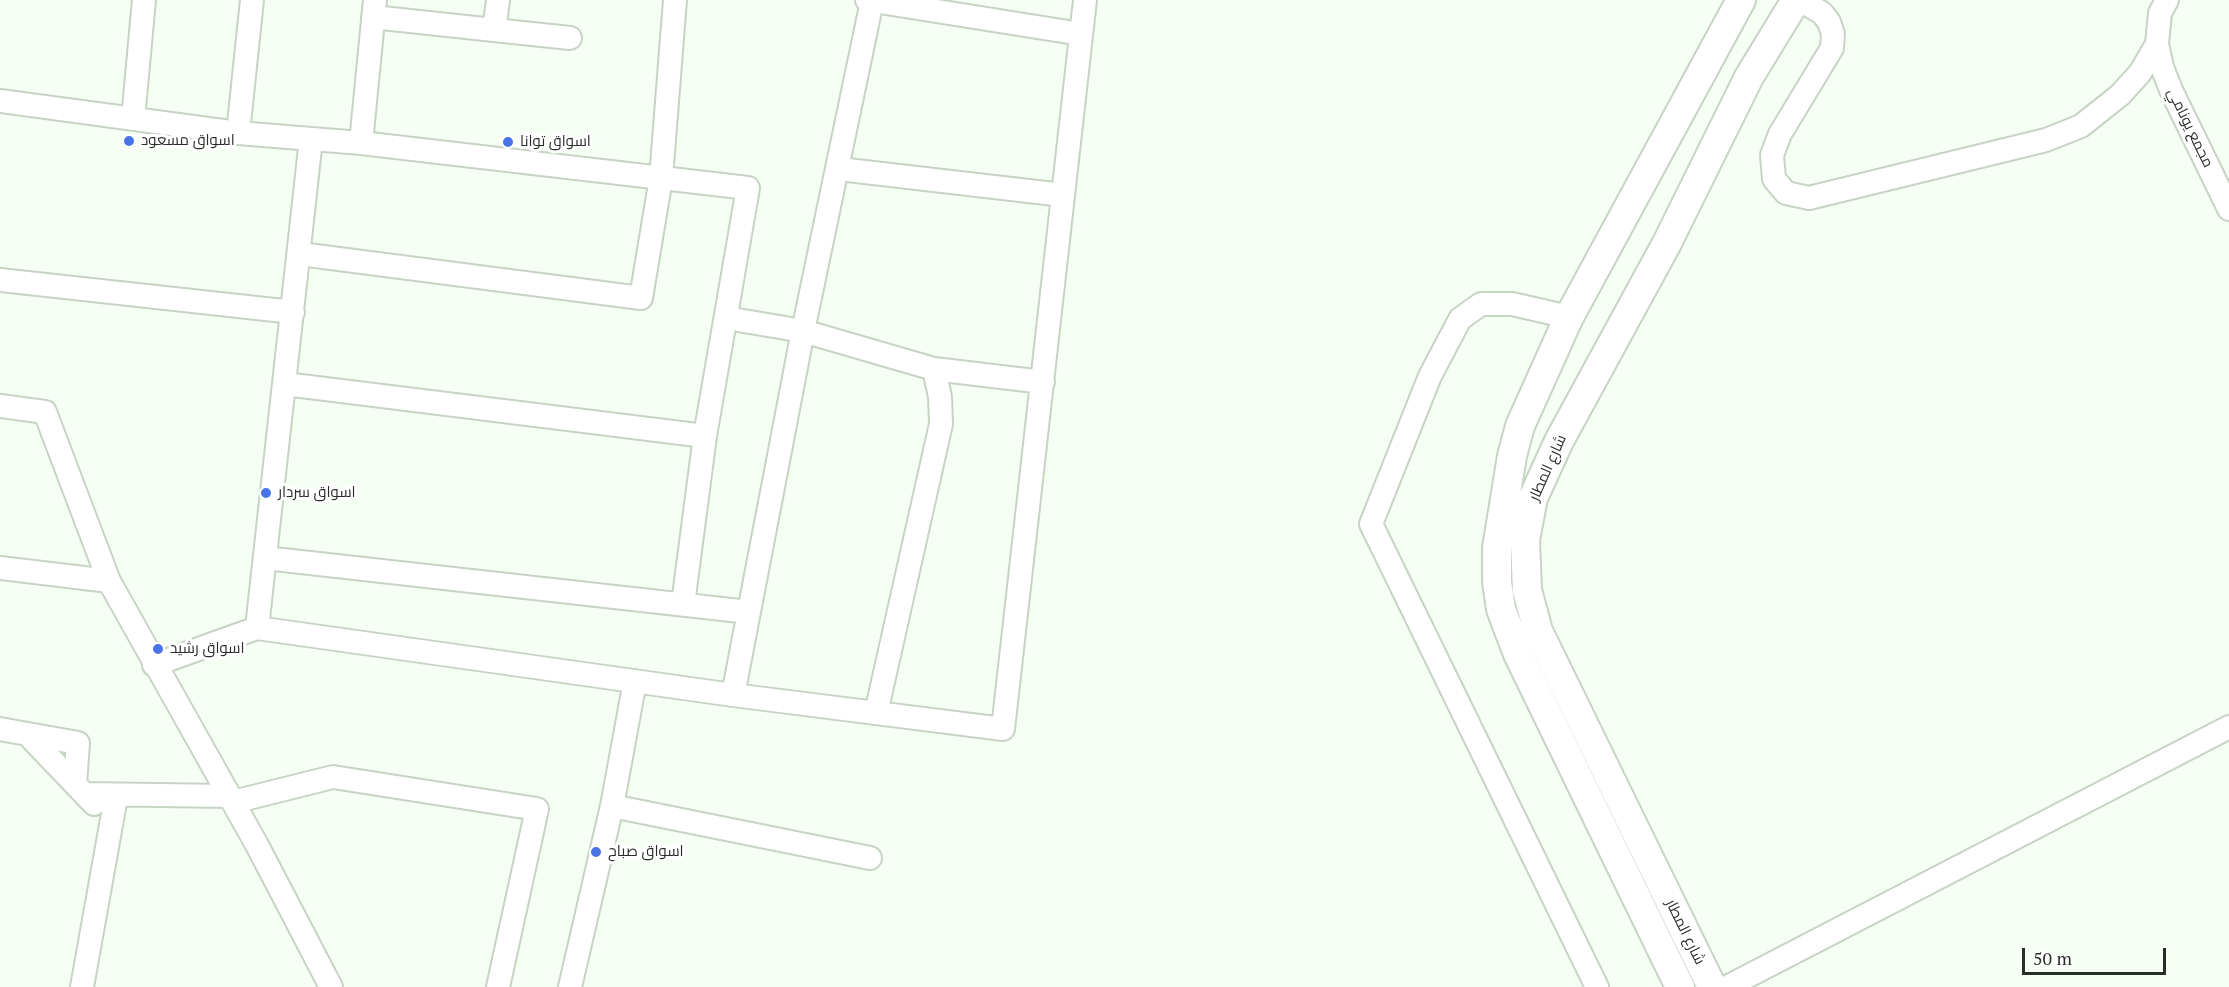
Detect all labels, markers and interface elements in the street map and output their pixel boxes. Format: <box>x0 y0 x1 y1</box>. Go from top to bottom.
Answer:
street label: مجمع يونامي <box>2163 85 2217 171</box>
place label: اسواق مسعود <box>141 132 235 150</box>
place label: اسواق توانا <box>520 133 591 151</box>
marker: اسواق مسعود <box>122 134 136 148</box>
marker: اسواق توانا <box>501 135 515 149</box>
street label: شارع المطار <box>1525 432 1571 504</box>
place label: اسواق سردار <box>278 484 356 502</box>
marker: اسواق سردار <box>259 486 273 500</box>
place label: اسواق رشيد <box>170 640 245 658</box>
marker: اسواق رشيد <box>151 642 165 656</box>
place label: اسواق صباح <box>608 843 684 861</box>
marker: اسواق صباح <box>589 845 603 859</box>
street label: شارع المطار <box>1661 896 1709 968</box>
scale bar <box>2025 936 2169 974</box>
text: 50 m <box>2033 946 2072 970</box>

